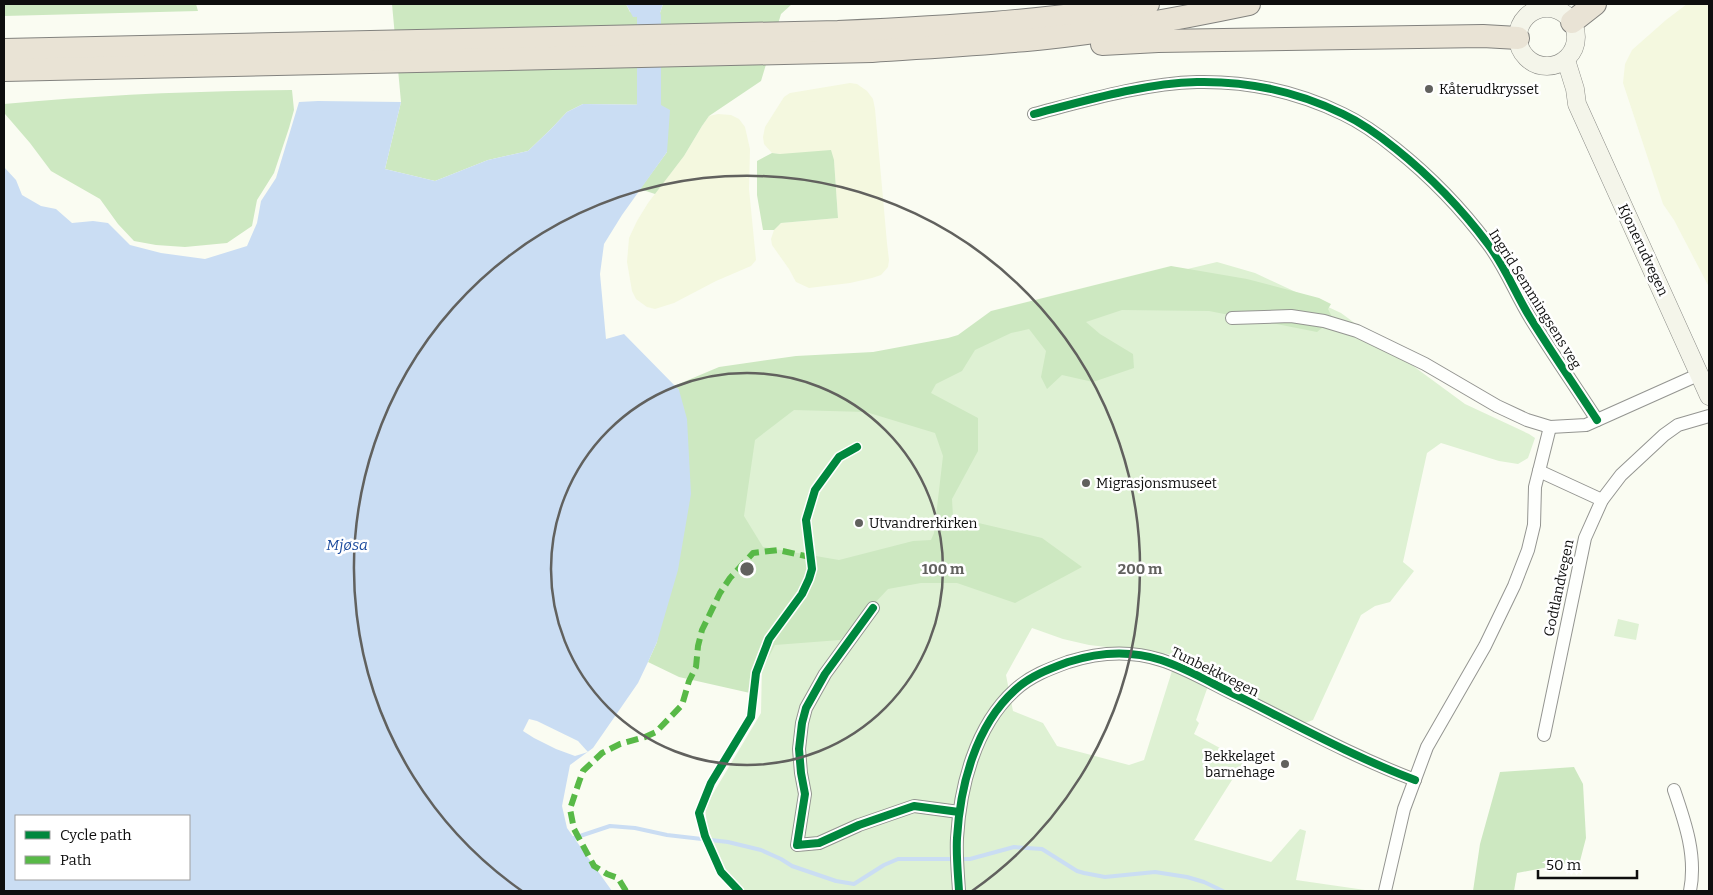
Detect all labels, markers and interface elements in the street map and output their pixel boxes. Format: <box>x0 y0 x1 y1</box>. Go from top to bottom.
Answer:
place label: Kåterudkrysset <box>1439 81 1539 98</box>
marker: Kåterudkrysset <box>1423 83 1435 95</box>
street label: Kjonerudvegen <box>1614 201 1672 299</box>
street label: Ingrid Semmingsens veg <box>1485 226 1585 372</box>
place label: Migrasjonsmuseet <box>1096 475 1217 492</box>
marker: Migrasjonsmuseet <box>1080 477 1092 489</box>
place label: Utvandrerkirken <box>869 515 978 532</box>
marker: Utvandrerkirken <box>853 517 865 529</box>
water label: Mjøsa <box>326 536 368 554</box>
street label: Godtlandvegen <box>1540 538 1578 638</box>
centre of rings <box>738 560 756 578</box>
text: 100 m <box>922 560 965 578</box>
text: 200 m <box>1118 560 1163 578</box>
street label: Tunbekkvegen <box>1168 643 1262 701</box>
place label: Bekkelaget barnehage <box>1204 748 1275 781</box>
marker: Bekkelaget barnehage <box>1279 758 1291 770</box>
legend <box>15 815 190 880</box>
text: Cycle path <box>60 826 132 844</box>
scale bar <box>1538 848 1637 880</box>
text: Path <box>60 851 92 869</box>
text: 50 m <box>1546 856 1582 874</box>

